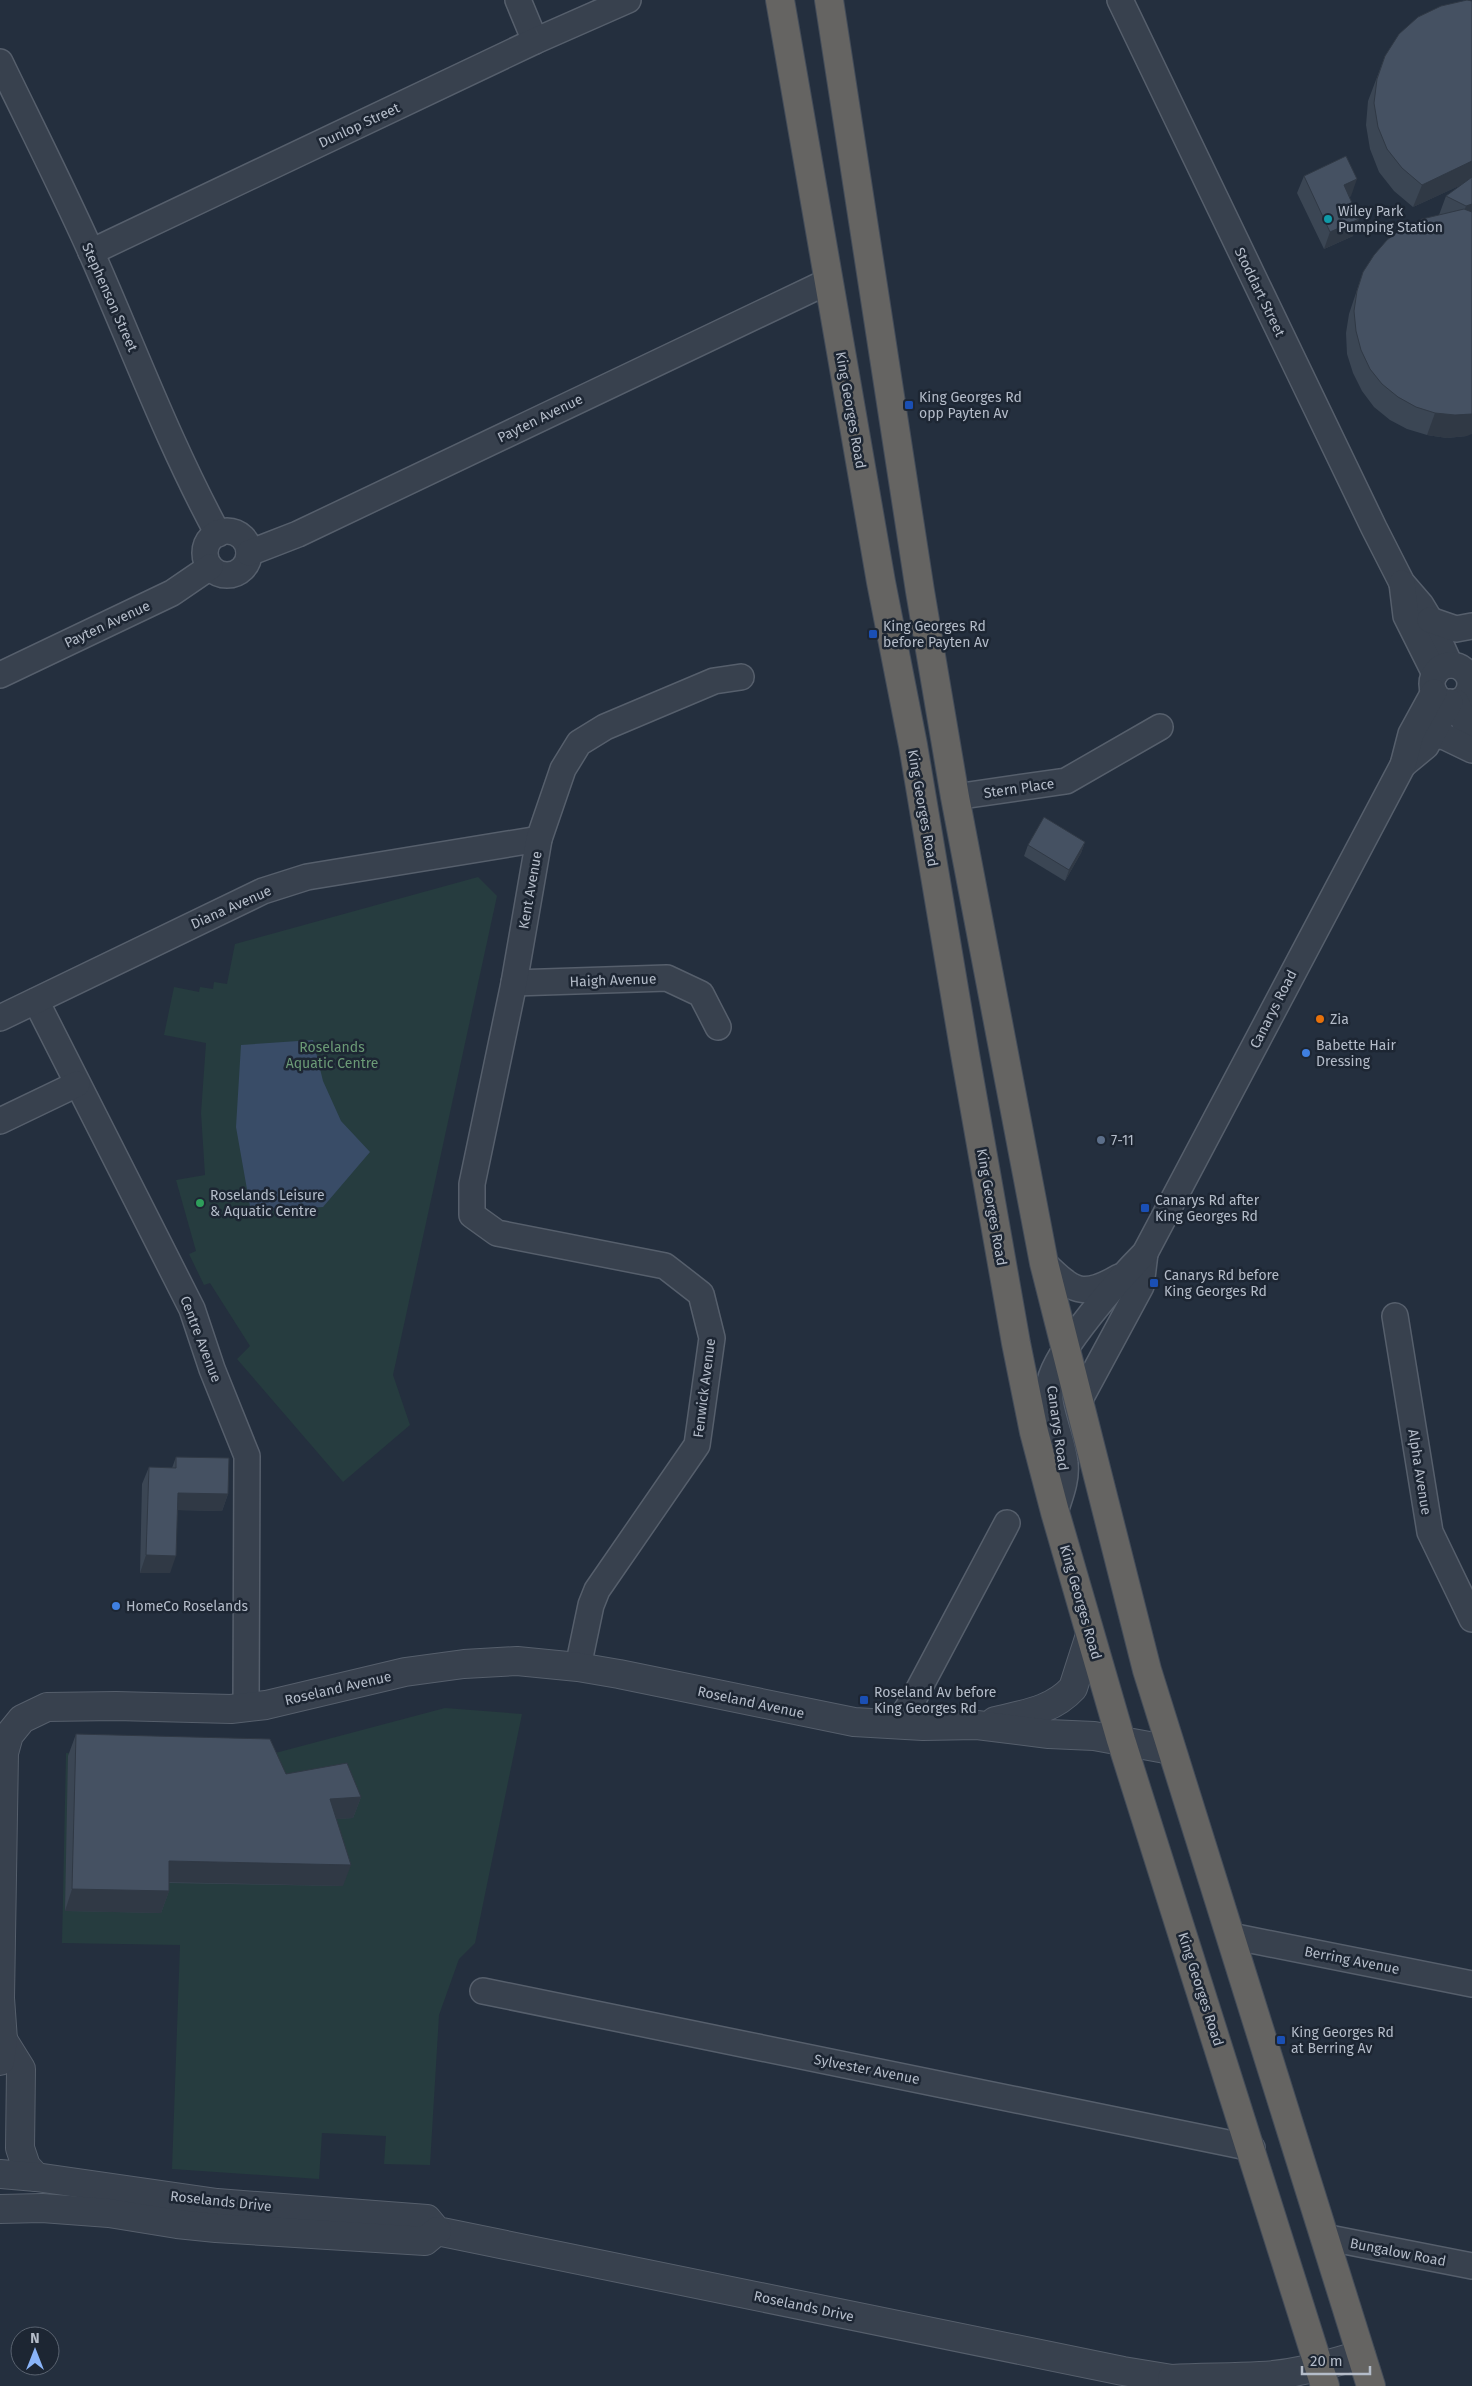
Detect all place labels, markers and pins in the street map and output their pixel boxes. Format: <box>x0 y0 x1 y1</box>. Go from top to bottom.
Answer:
place label: Wiley Park Pumping Station <box>1338 203 1443 236</box>
marker: Wiley Park Pumping Station <box>1322 213 1334 225</box>
place label: King Georges Rd opp Payten Av <box>919 389 1022 422</box>
marker: King Georges Rd opp Payten Av <box>903 399 915 411</box>
place label: King Georges Rd before Payten Av <box>883 618 989 651</box>
marker: King Georges Rd before Payten Av <box>867 628 879 640</box>
place label: Zia <box>1330 1011 1349 1028</box>
marker: Zia <box>1314 1013 1326 1025</box>
place label: Babette Hair Dressing <box>1316 1037 1396 1070</box>
marker: Babette Hair Dressing <box>1300 1047 1312 1059</box>
place label: 7-11 <box>1111 1132 1134 1149</box>
marker: 7-11 <box>1095 1134 1107 1146</box>
place label: Roselands Leisure & Aquatic Centre <box>210 1187 325 1220</box>
place label: Canarys Rd after King Georges Rd <box>1155 1192 1260 1225</box>
marker: Roselands Leisure & Aquatic Centre <box>194 1197 206 1209</box>
marker: Canarys Rd after King Georges Rd <box>1139 1202 1151 1214</box>
place label: Canarys Rd before King Georges Rd <box>1164 1267 1279 1300</box>
marker: Canarys Rd before King Georges Rd <box>1148 1277 1160 1289</box>
place label: HomeCo Roselands <box>126 1598 249 1615</box>
marker: HomeCo Roselands <box>110 1600 122 1612</box>
place label: Roseland Av before King Georges Rd <box>874 1684 996 1717</box>
marker: Roseland Av before King Georges Rd <box>858 1694 870 1706</box>
place label: King Georges Rd at Berring Av <box>1291 2024 1394 2057</box>
marker: King Georges Rd at Berring Av <box>1275 2034 1287 2046</box>

